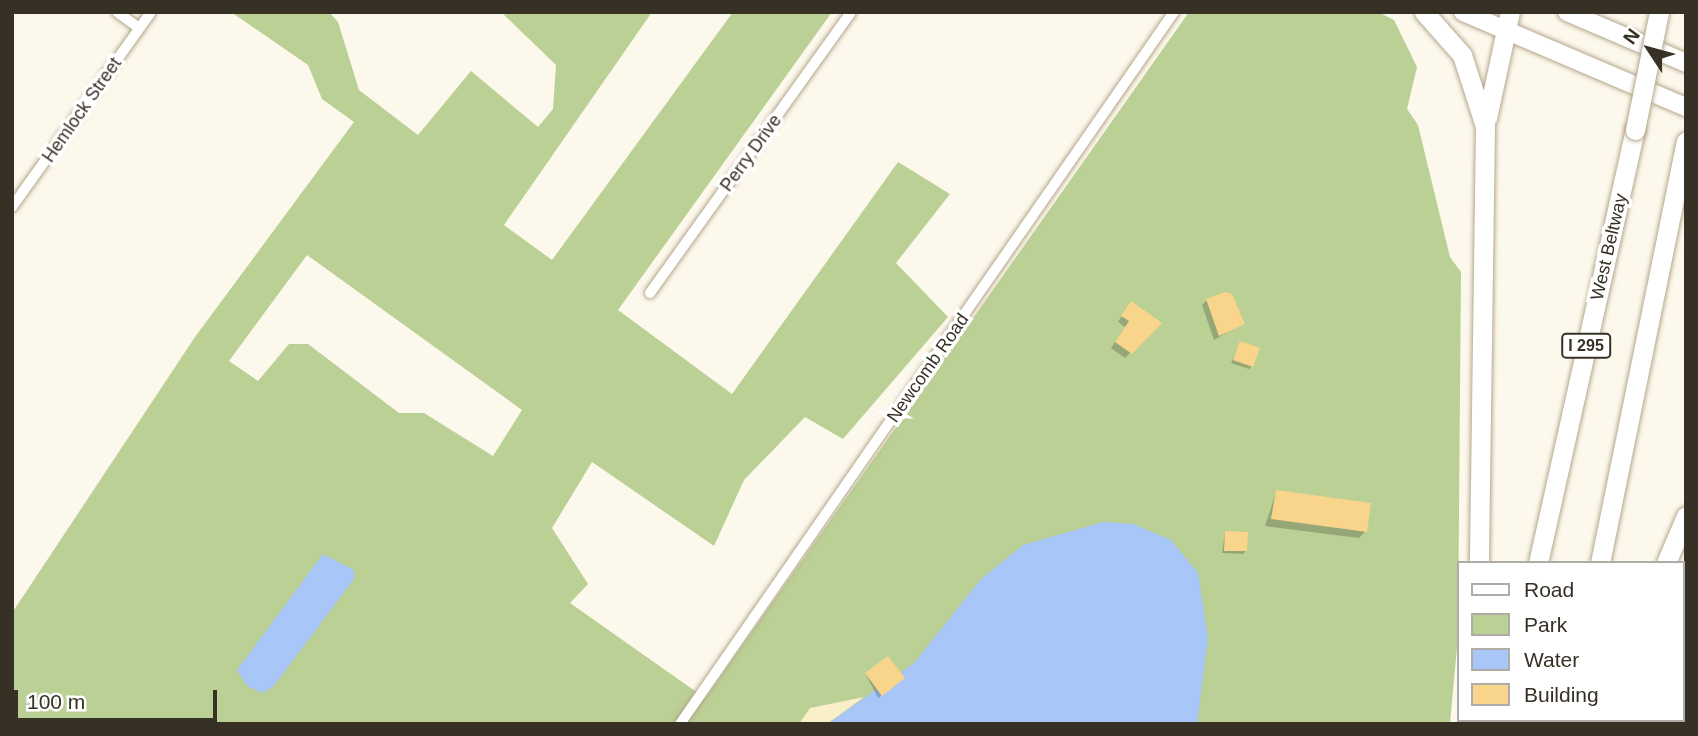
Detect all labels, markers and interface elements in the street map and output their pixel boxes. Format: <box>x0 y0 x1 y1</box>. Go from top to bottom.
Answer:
north arrow <box>1614 14 1684 84</box>
text: N <box>1619 25 1644 48</box>
street label: Hemlock Street <box>38 53 126 167</box>
street label: Perry Drive <box>716 110 786 196</box>
street label: West Beltway <box>1586 192 1632 302</box>
street label: Newcomb Road <box>882 309 974 427</box>
road number: I 295 <box>1560 334 1612 358</box>
legend <box>1456 561 1684 722</box>
text: Road <box>1524 578 1574 601</box>
text: Park <box>1524 613 1567 636</box>
text: Water <box>1524 648 1579 671</box>
scale bar <box>18 676 220 720</box>
text: Building <box>1524 683 1599 706</box>
text: 100 m <box>27 690 85 713</box>

